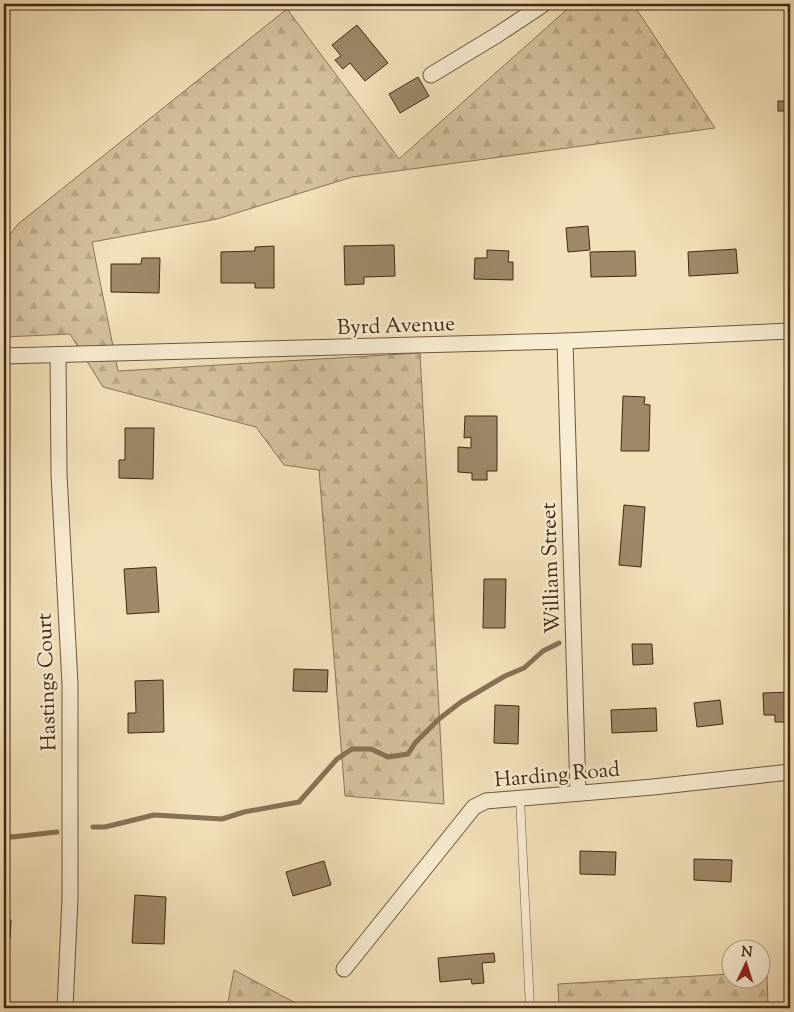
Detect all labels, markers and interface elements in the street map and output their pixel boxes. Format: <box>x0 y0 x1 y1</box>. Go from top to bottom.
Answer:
street label: Byrd Avenue <box>337 310 456 344</box>
street label: William Street <box>535 502 569 634</box>
street label: Hastings Court <box>31 613 65 751</box>
street label: Harding Road <box>493 756 621 796</box>
north arrow <box>722 940 772 990</box>
text: N <box>740 943 753 963</box>

